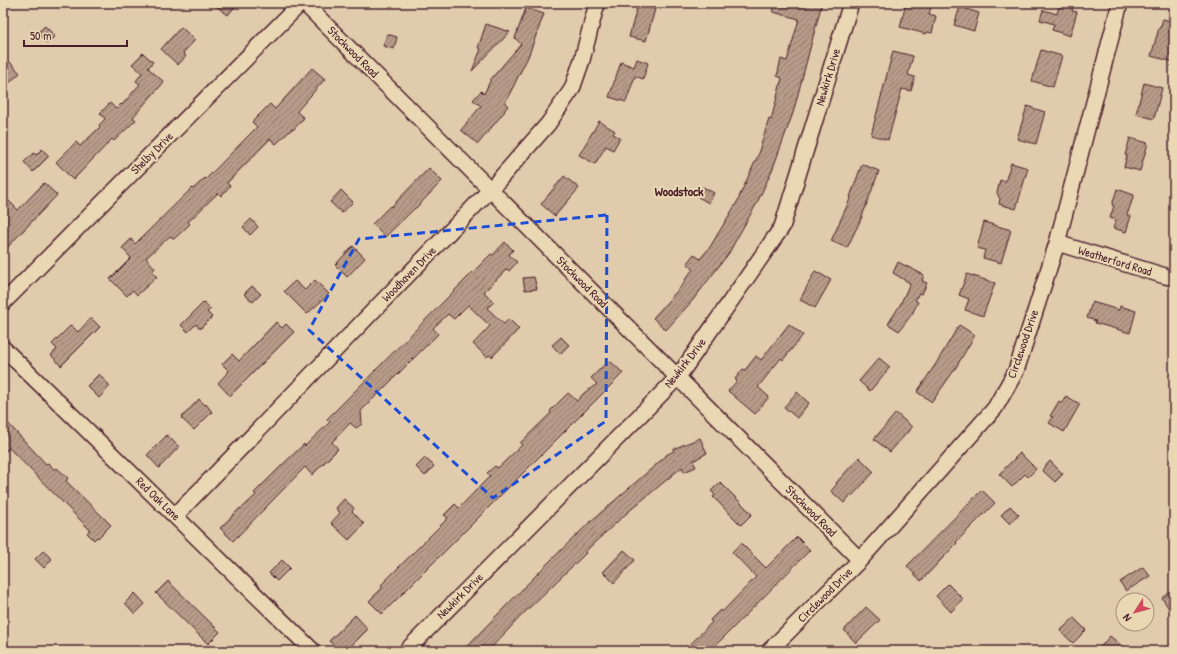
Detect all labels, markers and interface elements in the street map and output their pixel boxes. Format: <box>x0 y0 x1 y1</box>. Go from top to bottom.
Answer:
scale bar <box>24 22 127 48</box>
street label: Stockwood Road <box>324 22 383 81</box>
text: 50 m <box>30 27 51 44</box>
street label: Newkirk Drive <box>811 46 844 108</box>
street label: Shelby Drive <box>127 127 177 178</box>
district label: Woodstock <box>655 182 704 200</box>
street label: Weatherford Road <box>1076 241 1154 280</box>
street label: Woodhaven Drive <box>378 242 440 305</box>
street label: Stockwood Road <box>553 252 612 311</box>
street label: Circlewood Drive <box>1003 307 1042 381</box>
street label: Newkirk Drive <box>660 334 710 391</box>
street label: Red Oak Lane <box>132 473 185 524</box>
street label: Stockwood Road <box>782 481 841 540</box>
street label: Circlewood Drive <box>793 563 856 626</box>
street label: Newkirk Drive <box>433 569 487 623</box>
north arrow <box>1115 592 1155 632</box>
text: N <box>1119 611 1134 624</box>

